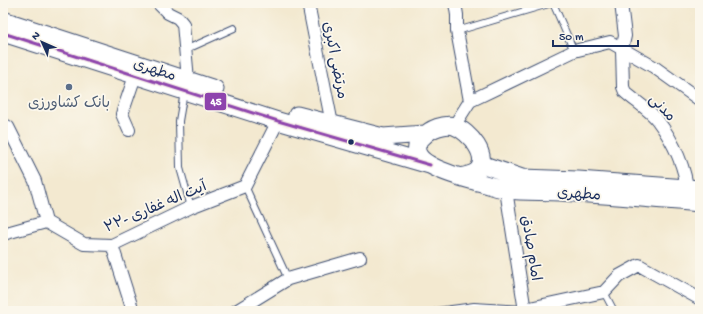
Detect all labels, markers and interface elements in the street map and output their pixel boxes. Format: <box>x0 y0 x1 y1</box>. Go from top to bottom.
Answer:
street label: مرتضی اکبری <box>318 20 350 101</box>
north arrow <box>22 22 62 62</box>
scale bar <box>553 22 638 48</box>
text: N <box>30 30 43 43</box>
text: 50 m <box>559 31 584 45</box>
street label: مطهری <box>131 56 178 86</box>
marker: بانک کشاورزی <box>64 82 74 92</box>
street label: مدنی <box>644 91 679 126</box>
line badge: 45 <box>204 92 227 111</box>
place label: بانک کشاورزی <box>28 95 110 113</box>
text: 45 <box>210 97 222 109</box>
unlabelled marker <box>346 137 356 147</box>
street label: ۲۲- آیت اله غفاری <box>101 177 211 238</box>
street label: مطهری <box>556 184 601 206</box>
street label: امام صادق <box>516 214 544 282</box>

